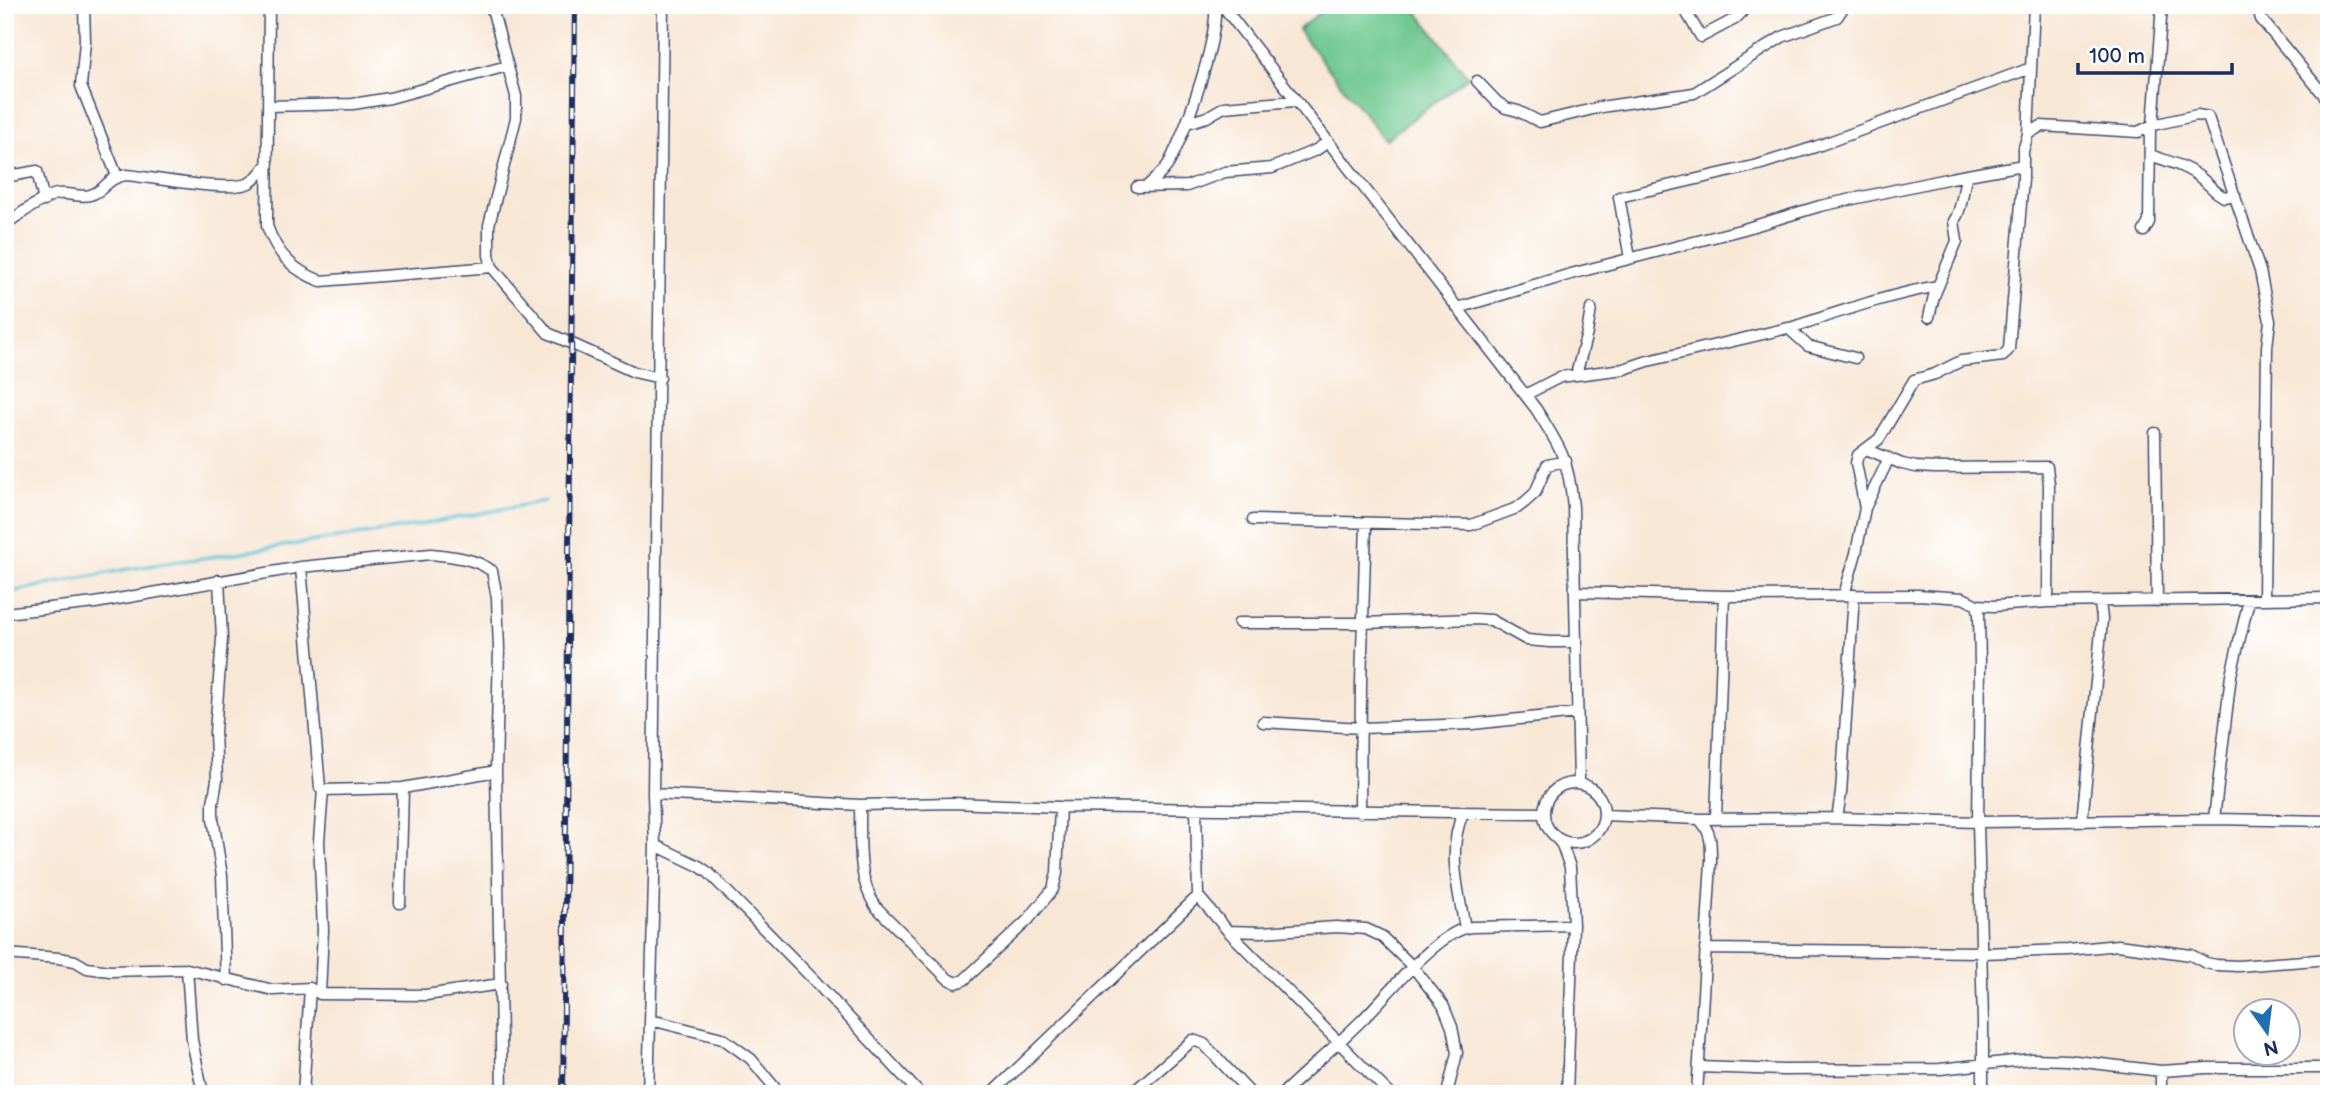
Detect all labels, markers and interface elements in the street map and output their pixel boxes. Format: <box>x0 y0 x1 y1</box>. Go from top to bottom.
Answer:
scale bar <box>2078 32 2232 76</box>
text: 100 m <box>2089 44 2145 69</box>
north arrow <box>2232 998 2302 1068</box>
text: N <box>2261 1034 2280 1060</box>

